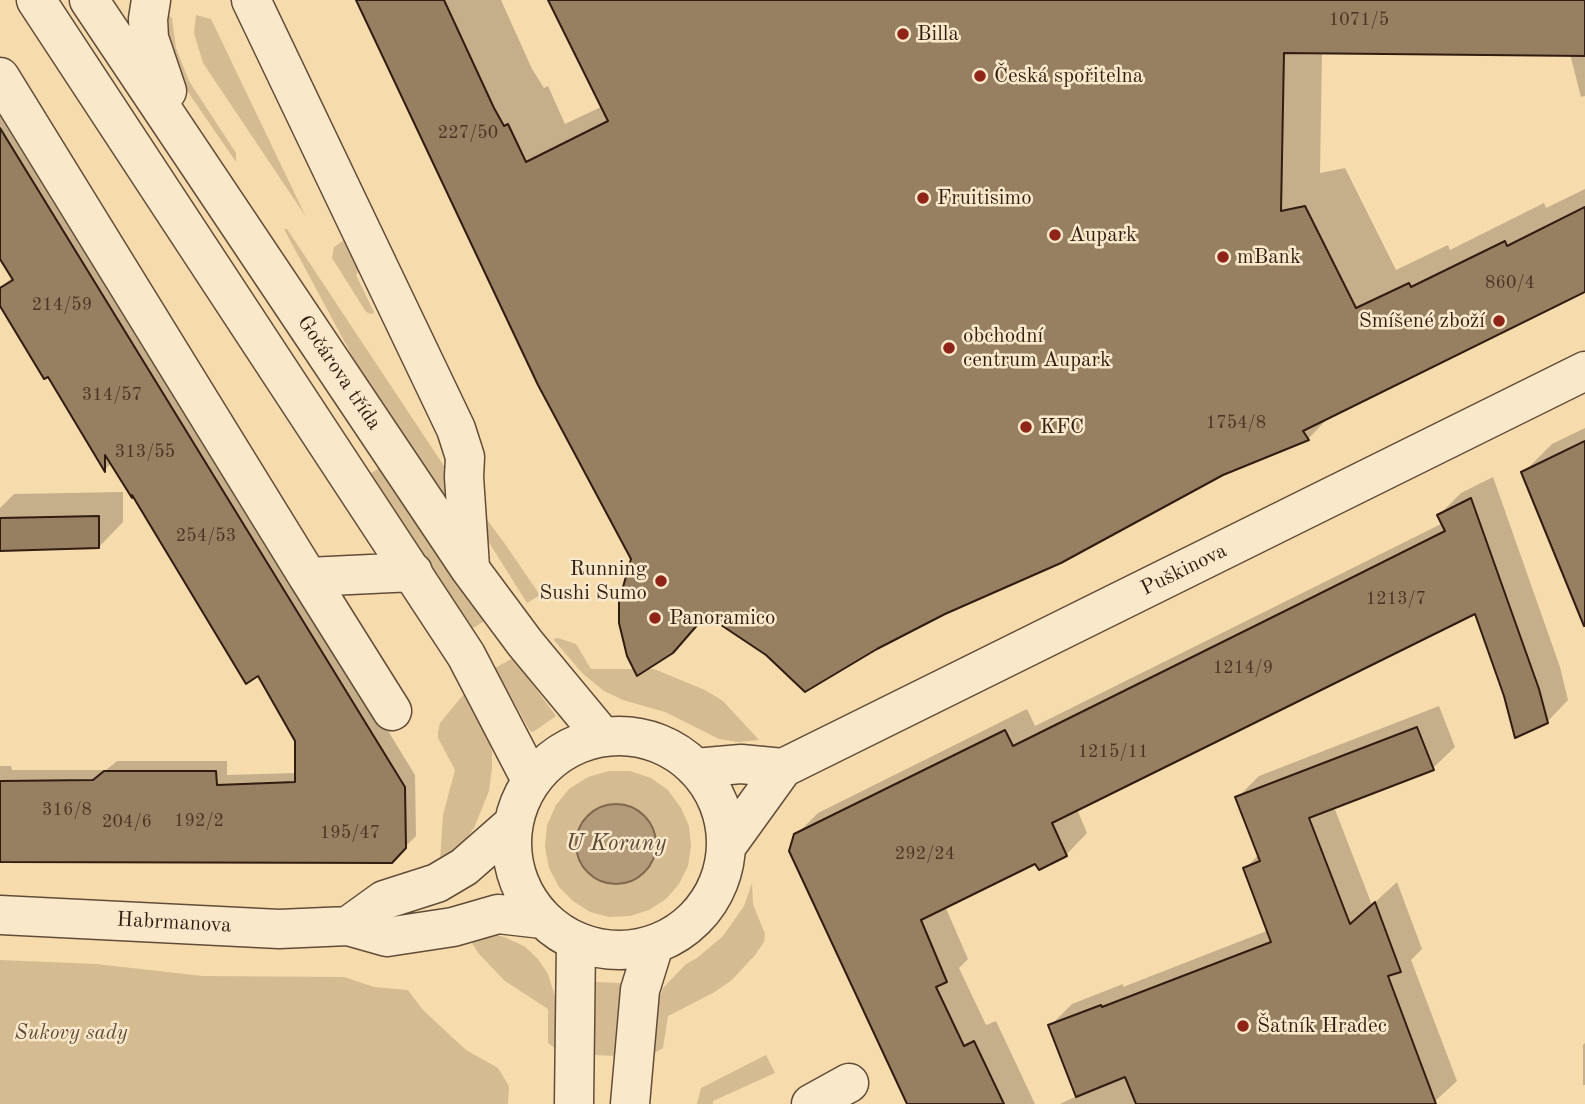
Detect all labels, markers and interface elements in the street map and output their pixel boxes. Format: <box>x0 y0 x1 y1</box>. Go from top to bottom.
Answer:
house number: 1071/5 <box>1329 9 1389 31</box>
place label: Billa <box>917 21 959 47</box>
marker: Billa <box>895 26 911 42</box>
place label: Česká spořitelna <box>994 63 1143 89</box>
marker: Česká spořitelna <box>972 68 988 84</box>
house number: 227/50 <box>438 122 498 144</box>
place label: Fruitisimo <box>937 185 1032 211</box>
marker: Fruitisimo <box>915 190 931 206</box>
place label: Aupark <box>1069 222 1137 248</box>
marker: Aupark <box>1047 227 1063 243</box>
place label: mBank <box>1237 244 1301 270</box>
marker: mBank <box>1215 249 1231 265</box>
house number: 860/4 <box>1485 272 1535 294</box>
house number: 214/59 <box>32 294 92 316</box>
place label: Smíšené zboží <box>1359 308 1485 334</box>
street label: Gočárova třída <box>291 311 387 435</box>
marker: Smíšené zboží <box>1491 313 1507 329</box>
place label: obchodní centrum Aupark <box>963 323 1111 373</box>
marker: obchodní centrum Aupark <box>941 340 957 356</box>
house number: 314/57 <box>82 384 142 406</box>
house number: 1754/8 <box>1206 412 1266 434</box>
place label: KFC <box>1040 414 1084 440</box>
marker: KFC <box>1018 419 1034 435</box>
house number: 313/55 <box>115 441 175 463</box>
house number: 254/53 <box>176 525 236 547</box>
street label: Puškinova <box>1137 538 1231 602</box>
place label: Running Sushi Sumo <box>539 556 647 606</box>
marker: Running Sushi Sumo <box>653 573 669 589</box>
house number: 1213/7 <box>1366 588 1426 610</box>
place label: Panoramico <box>669 605 775 631</box>
marker: Panoramico <box>647 610 663 626</box>
house number: 1214/9 <box>1213 657 1273 679</box>
house number: 1215/11 <box>1078 741 1148 763</box>
house number: 316/8 <box>42 799 92 821</box>
house number: 192/2 <box>174 810 224 832</box>
house number: 204/6 <box>102 811 152 833</box>
house number: 195/47 <box>320 822 380 844</box>
water label: U Koruny <box>566 830 666 858</box>
house number: 292/24 <box>895 843 955 865</box>
street label: Habrmanova <box>116 907 232 939</box>
place label: Šatník Hradec <box>1257 1013 1387 1039</box>
marker: Šatník Hradec <box>1235 1018 1251 1034</box>
park label: Sukovy sady <box>14 1020 128 1046</box>

